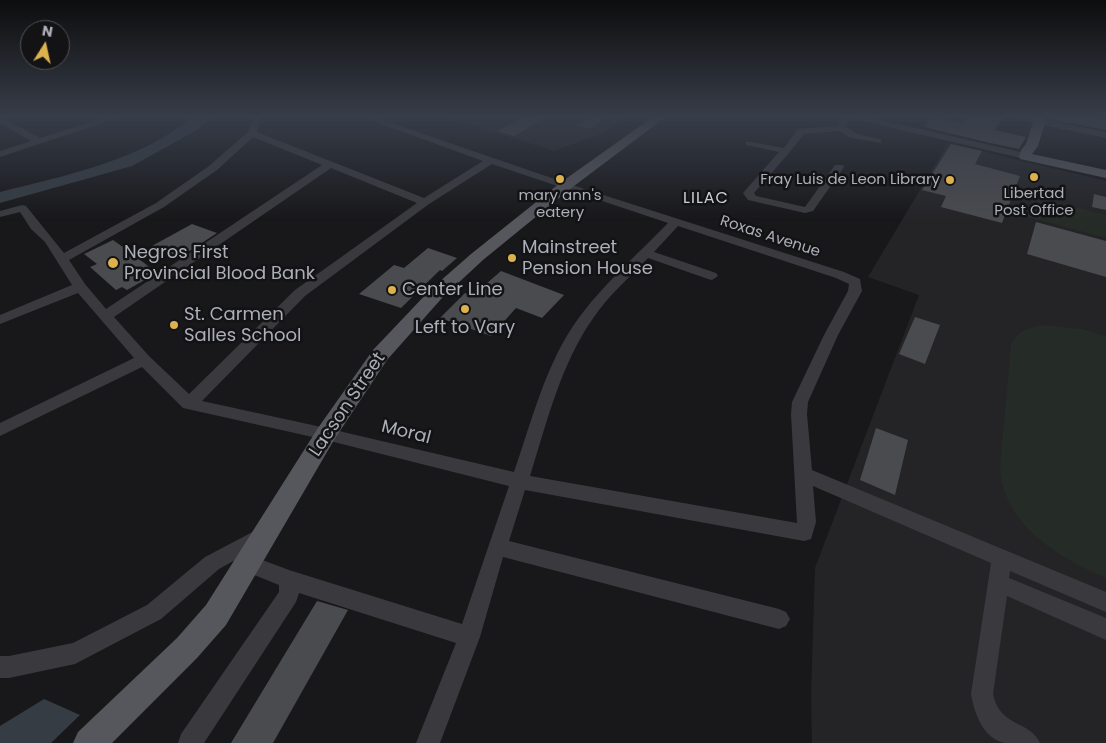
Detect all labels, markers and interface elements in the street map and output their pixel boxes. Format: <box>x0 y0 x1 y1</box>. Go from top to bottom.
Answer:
north arrow <box>20 20 70 70</box>
text: N <box>41 20 54 42</box>
place label: Fray Luis de Leon Library <box>760 171 940 189</box>
marker: Libertad Post Office <box>1028 171 1040 183</box>
marker: mary ann's eatery <box>554 173 566 185</box>
marker: Fray Luis de Leon Library <box>944 174 956 186</box>
place label: Libertad Post Office <box>994 185 1074 220</box>
place label: mary ann's eatery <box>518 187 602 222</box>
district label: LILAC <box>682 189 730 209</box>
street label: Roxas Avenue <box>718 212 822 262</box>
place label: Mainstreet Pension House <box>522 237 653 280</box>
place label: Negros First Provincial Blood Bank <box>124 242 315 284</box>
marker: Mainstreet Pension House <box>506 252 518 264</box>
marker: Negros First Provincial Blood Bank <box>106 256 120 270</box>
place label: Center Line <box>402 279 503 301</box>
marker: Center Line <box>386 284 398 296</box>
marker: Left to Vary <box>459 303 471 315</box>
place label: St. Carmen Salles School <box>184 304 301 346</box>
place label: Left to Vary <box>415 317 515 339</box>
marker: St. Carmen Salles School <box>168 319 180 331</box>
street label: Lacson Street <box>305 349 391 461</box>
street label: Moral <box>379 416 433 450</box>

